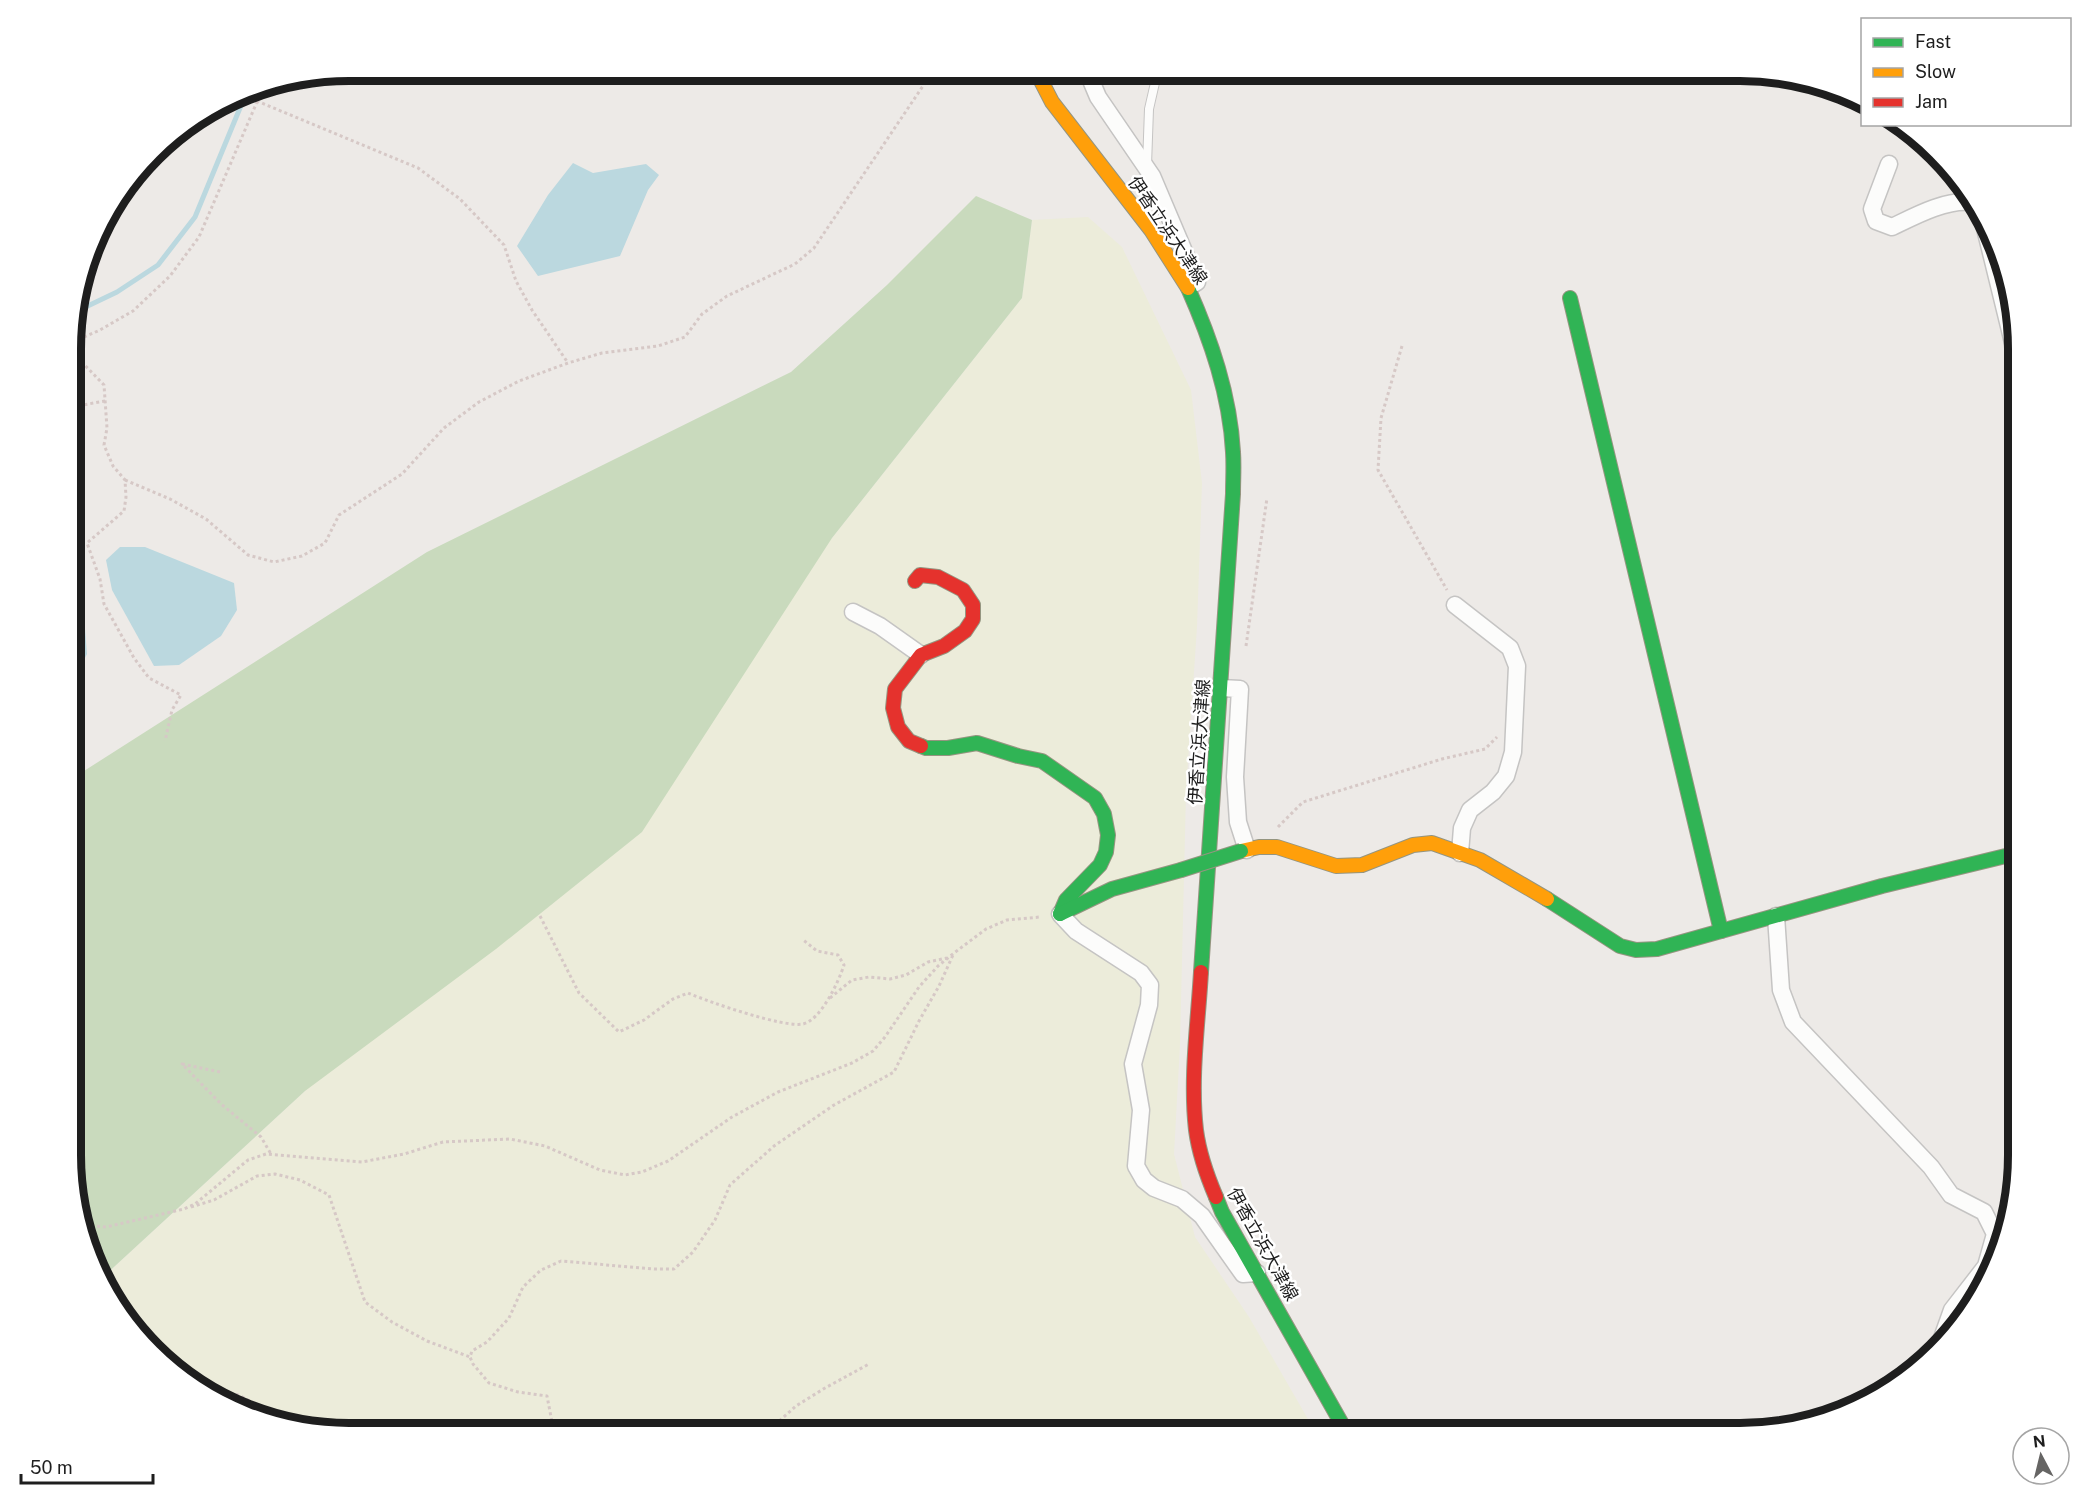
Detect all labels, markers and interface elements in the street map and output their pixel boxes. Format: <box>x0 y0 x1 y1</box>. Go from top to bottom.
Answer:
legend <box>1861 18 2071 126</box>
text: Fast <box>1915 31 1951 52</box>
text: Slow <box>1915 61 1956 82</box>
text: Jam <box>1915 91 1948 112</box>
street label: 伊香立浜大津線 <box>1124 172 1212 288</box>
street label: 伊香立浜大津線 <box>1184 678 1214 806</box>
street label: 伊香立浜大津線 <box>1223 1184 1303 1304</box>
north arrow <box>2011 1426 2071 1486</box>
text: N <box>2032 1431 2047 1452</box>
scale bar <box>21 1447 153 1485</box>
text: 50 m <box>30 1457 73 1478</box>

